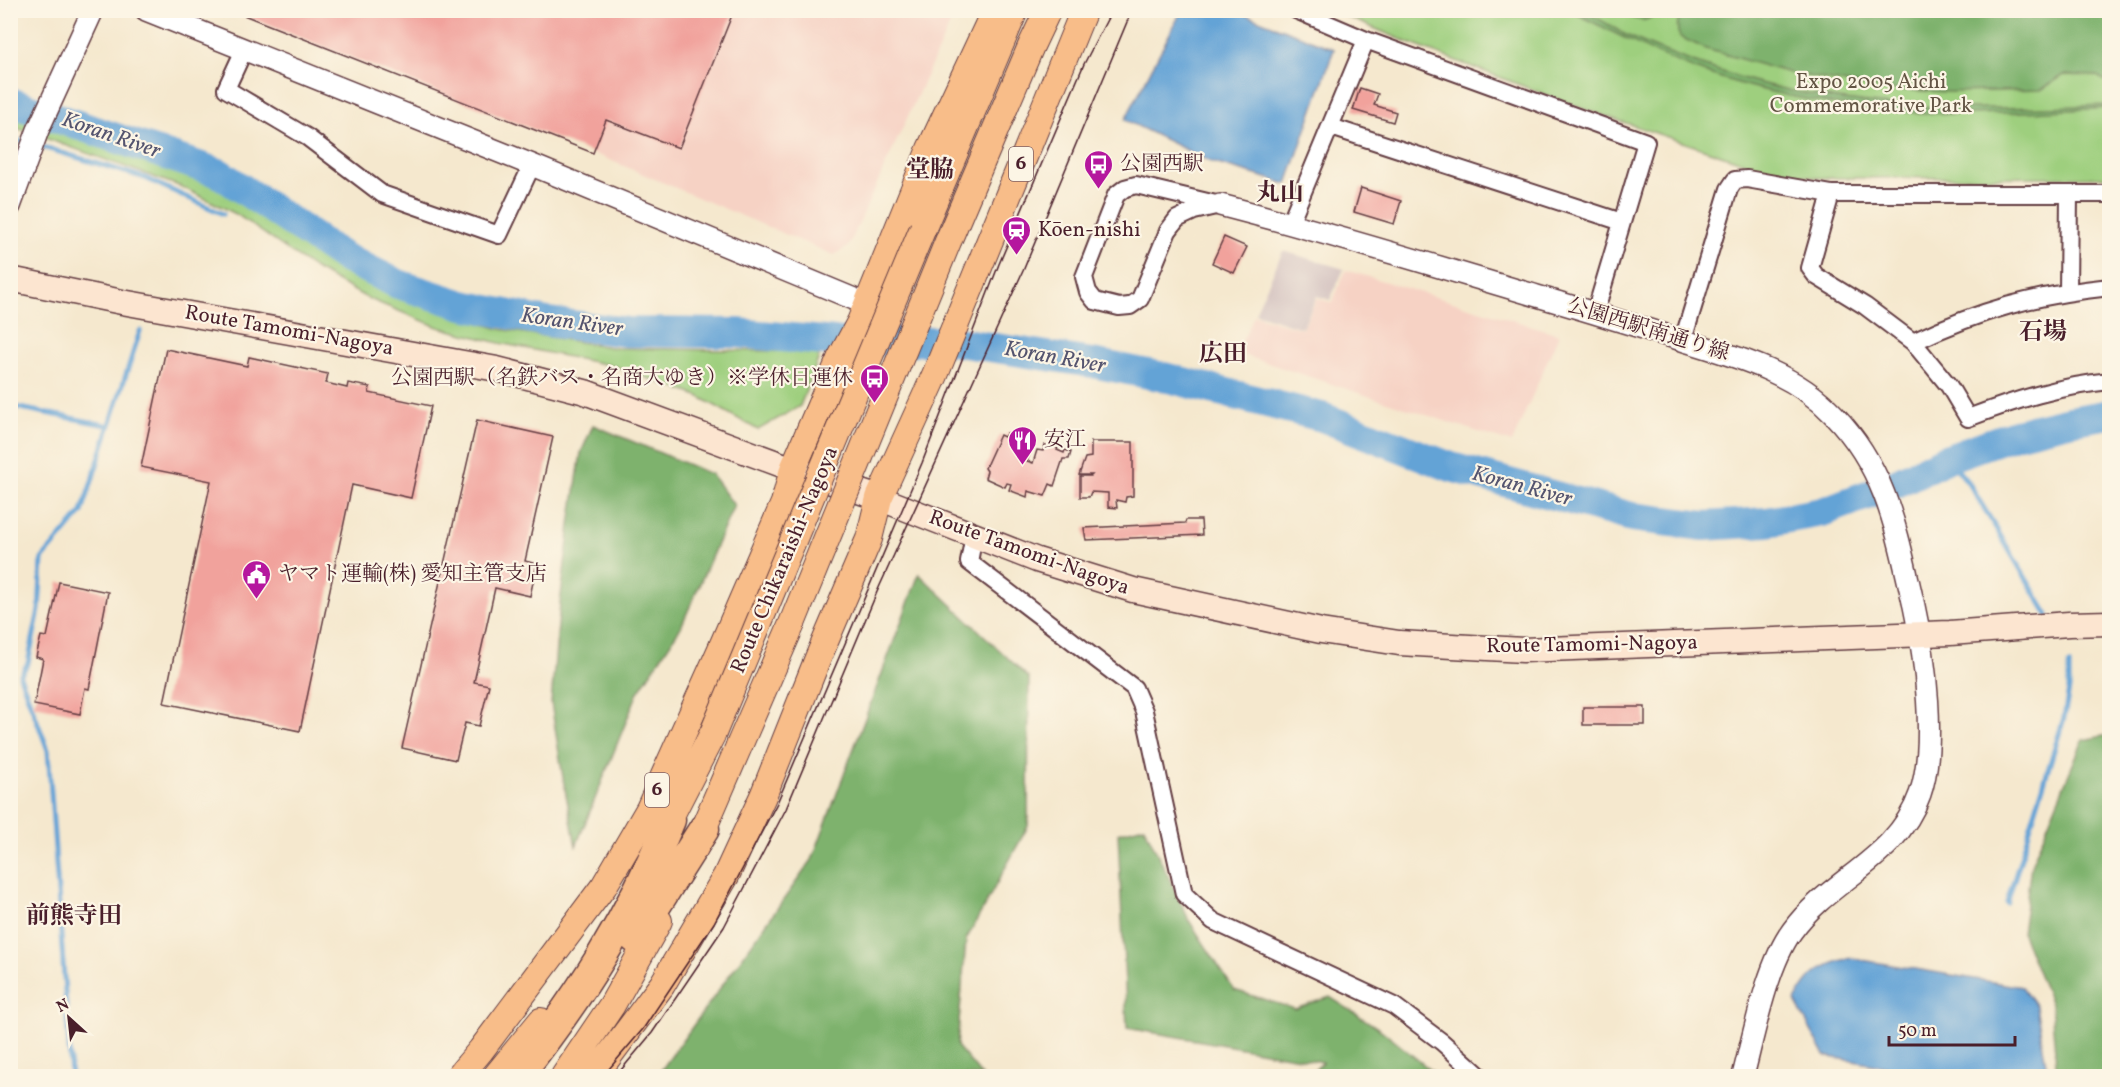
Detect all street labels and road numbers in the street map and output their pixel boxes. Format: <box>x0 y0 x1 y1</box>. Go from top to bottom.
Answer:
road number: 6 <box>1009 147 1033 181</box>
street label: 公園西駅南通り線 <box>1563 292 1733 368</box>
street label: Route Tamomi-Nagoya <box>182 298 396 364</box>
street label: Route Chikaraishi-Nagoya <box>724 442 846 678</box>
street label: Route Tamomi-Nagoya <box>925 503 1133 603</box>
street label: Route Tamomi-Nagoya <box>1486 629 1698 661</box>
road number: 6 <box>645 773 669 807</box>

